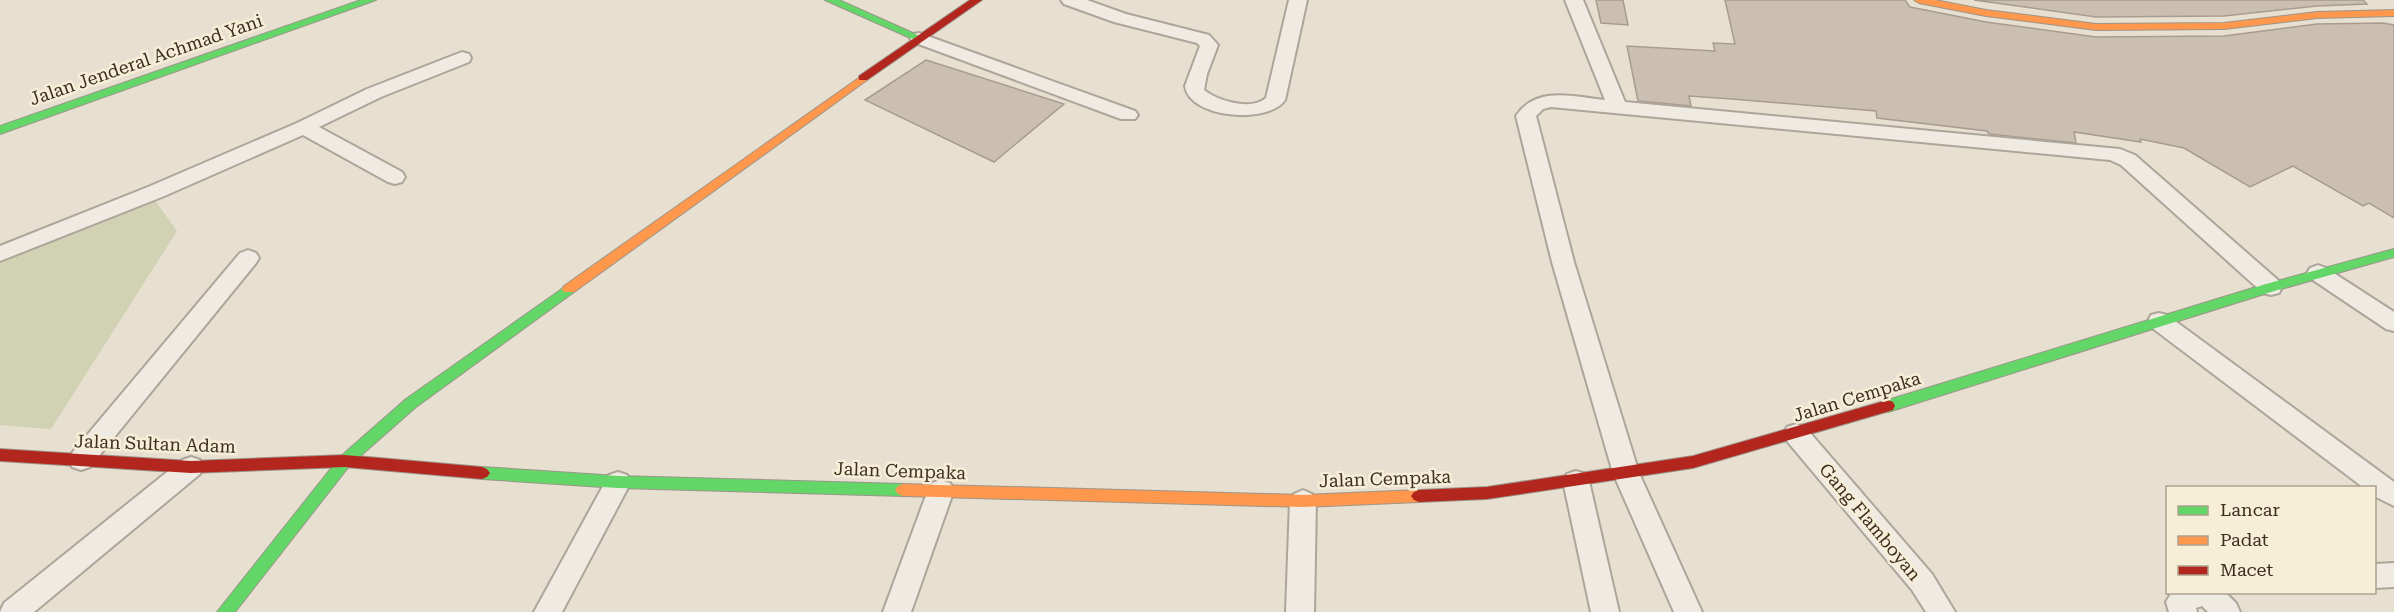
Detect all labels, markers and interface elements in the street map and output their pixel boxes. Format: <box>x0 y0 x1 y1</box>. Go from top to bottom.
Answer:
street label: Jalan Jenderal Achmad Yani <box>26 10 265 109</box>
street label: Jalan Cempaka <box>1791 367 1923 426</box>
street label: Jalan Sultan Adam <box>74 430 236 457</box>
street label: Jalan Cempaka <box>834 458 967 483</box>
street label: Gang Flamboyan <box>1815 459 1926 585</box>
street label: Jalan Cempaka <box>1319 466 1452 491</box>
legend <box>2166 486 2376 594</box>
text: Lancar <box>2220 499 2280 520</box>
text: Padat <box>2220 529 2269 550</box>
text: Macet <box>2220 559 2273 580</box>

